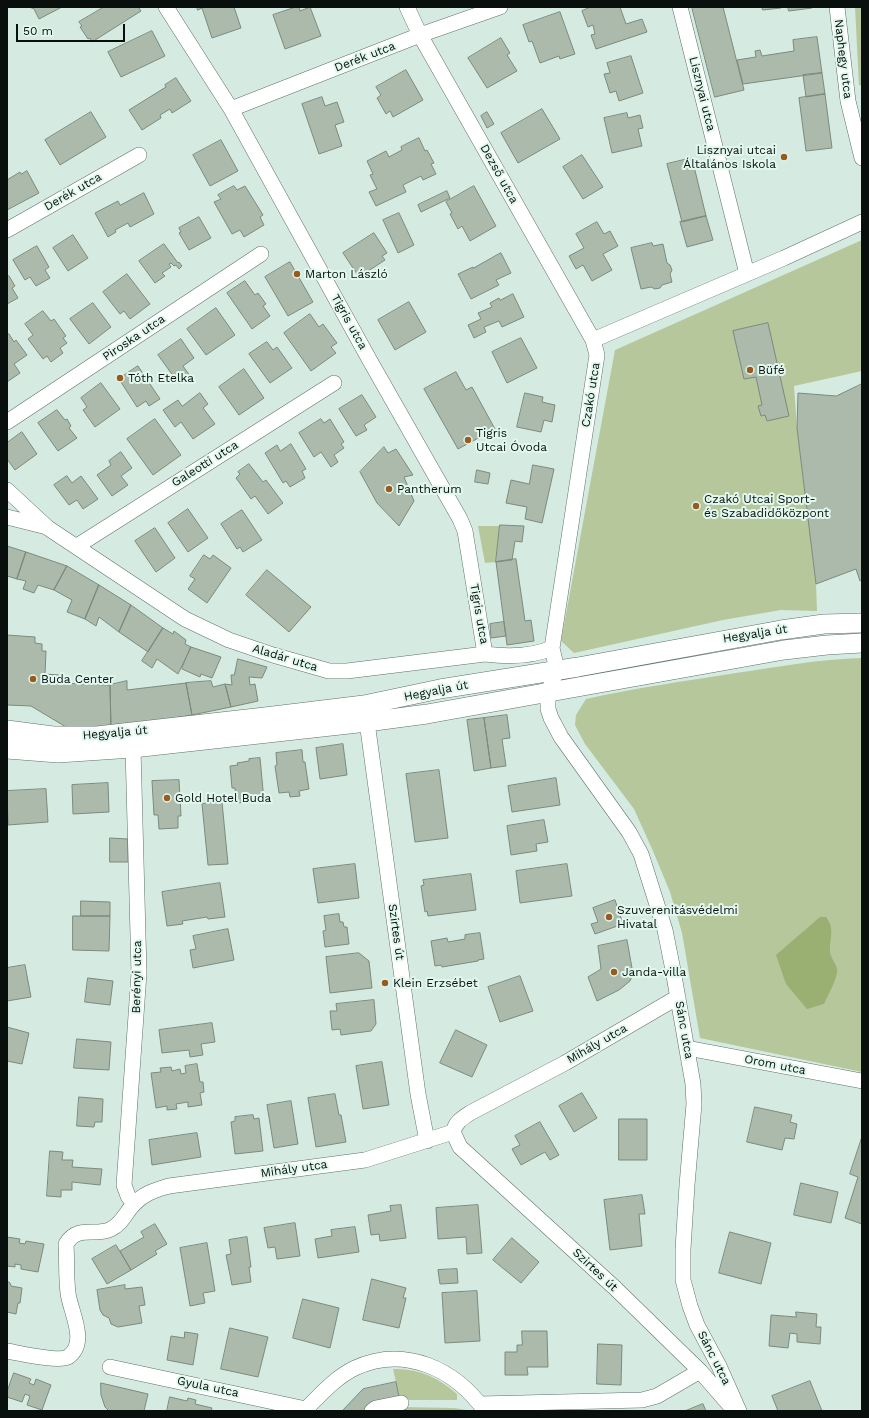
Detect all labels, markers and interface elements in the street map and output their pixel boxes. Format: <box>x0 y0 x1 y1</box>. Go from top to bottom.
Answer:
scale bar <box>18 16 127 42</box>
street label: Naphegy utca <box>831 18 855 100</box>
text: 50 m <box>23 24 53 38</box>
street label: Derék utca <box>333 39 397 75</box>
street label: Lisznyai utca <box>686 55 718 133</box>
street label: Dezső utca <box>477 142 521 206</box>
place label: Lisznyai utcai Általános Iskola <box>683 143 776 171</box>
marker: Lisznyai utcai Általános Iskola <box>779 152 789 162</box>
street label: Derék utca <box>42 170 104 214</box>
place label: Marton László <box>305 267 388 281</box>
marker: Marton László <box>292 269 302 279</box>
street label: Tigris utca <box>328 292 370 352</box>
street label: Piroska utca <box>100 312 168 364</box>
street label: Czakó utca <box>579 362 603 428</box>
place label: Büfé <box>758 363 785 377</box>
marker: Büfé <box>745 365 755 375</box>
place label: Tóth Etelka <box>128 371 194 385</box>
marker: Tóth Etelka <box>115 373 125 383</box>
place label: Tigris Utcai Óvoda <box>476 426 547 454</box>
marker: Tigris Utcai Óvoda <box>463 435 473 445</box>
street label: Galeotti utca <box>169 438 241 490</box>
place label: Pantherum <box>397 482 462 496</box>
marker: Pantherum <box>384 484 394 494</box>
place label: Czakó Utcai Sport- és Szabadidőközpont <box>704 492 829 520</box>
marker: Czakó Utcai Sport- és Szabadidőközpont <box>691 501 701 511</box>
street label: Tigris utca <box>467 583 491 645</box>
street label: Hegyalja út <box>722 622 788 646</box>
street label: Aladár utca <box>251 641 319 675</box>
place label: Buda Center <box>41 672 114 686</box>
marker: Buda Center <box>28 674 38 684</box>
street label: Hegyalja út <box>403 678 469 704</box>
street label: Hegyalja út <box>82 723 148 743</box>
place label: Gold Hotel Buda <box>175 791 271 805</box>
marker: Gold Hotel Buda <box>162 793 172 803</box>
street label: Szirtes út <box>385 903 407 961</box>
place label: Szuverenitásvédelmi Hivatal <box>617 903 738 931</box>
marker: Szuverenitásvédelmi Hivatal <box>604 912 614 922</box>
street label: Berényi utca <box>129 940 145 1014</box>
place label: Janda-villa <box>622 965 686 979</box>
marker: Janda-villa <box>609 967 619 977</box>
place label: Klein Erzsébet <box>393 976 478 990</box>
marker: Klein Erzsébet <box>380 978 390 988</box>
street label: Sánc utca <box>672 1000 696 1060</box>
street label: Mihály utca <box>564 1021 630 1067</box>
street label: Orom utca <box>743 1052 807 1078</box>
street label: Mihály utca <box>260 1157 328 1181</box>
street label: Szirtes út <box>569 1245 621 1295</box>
street label: Sánc utca <box>694 1329 734 1387</box>
street label: Gyula utca <box>176 1373 240 1401</box>

